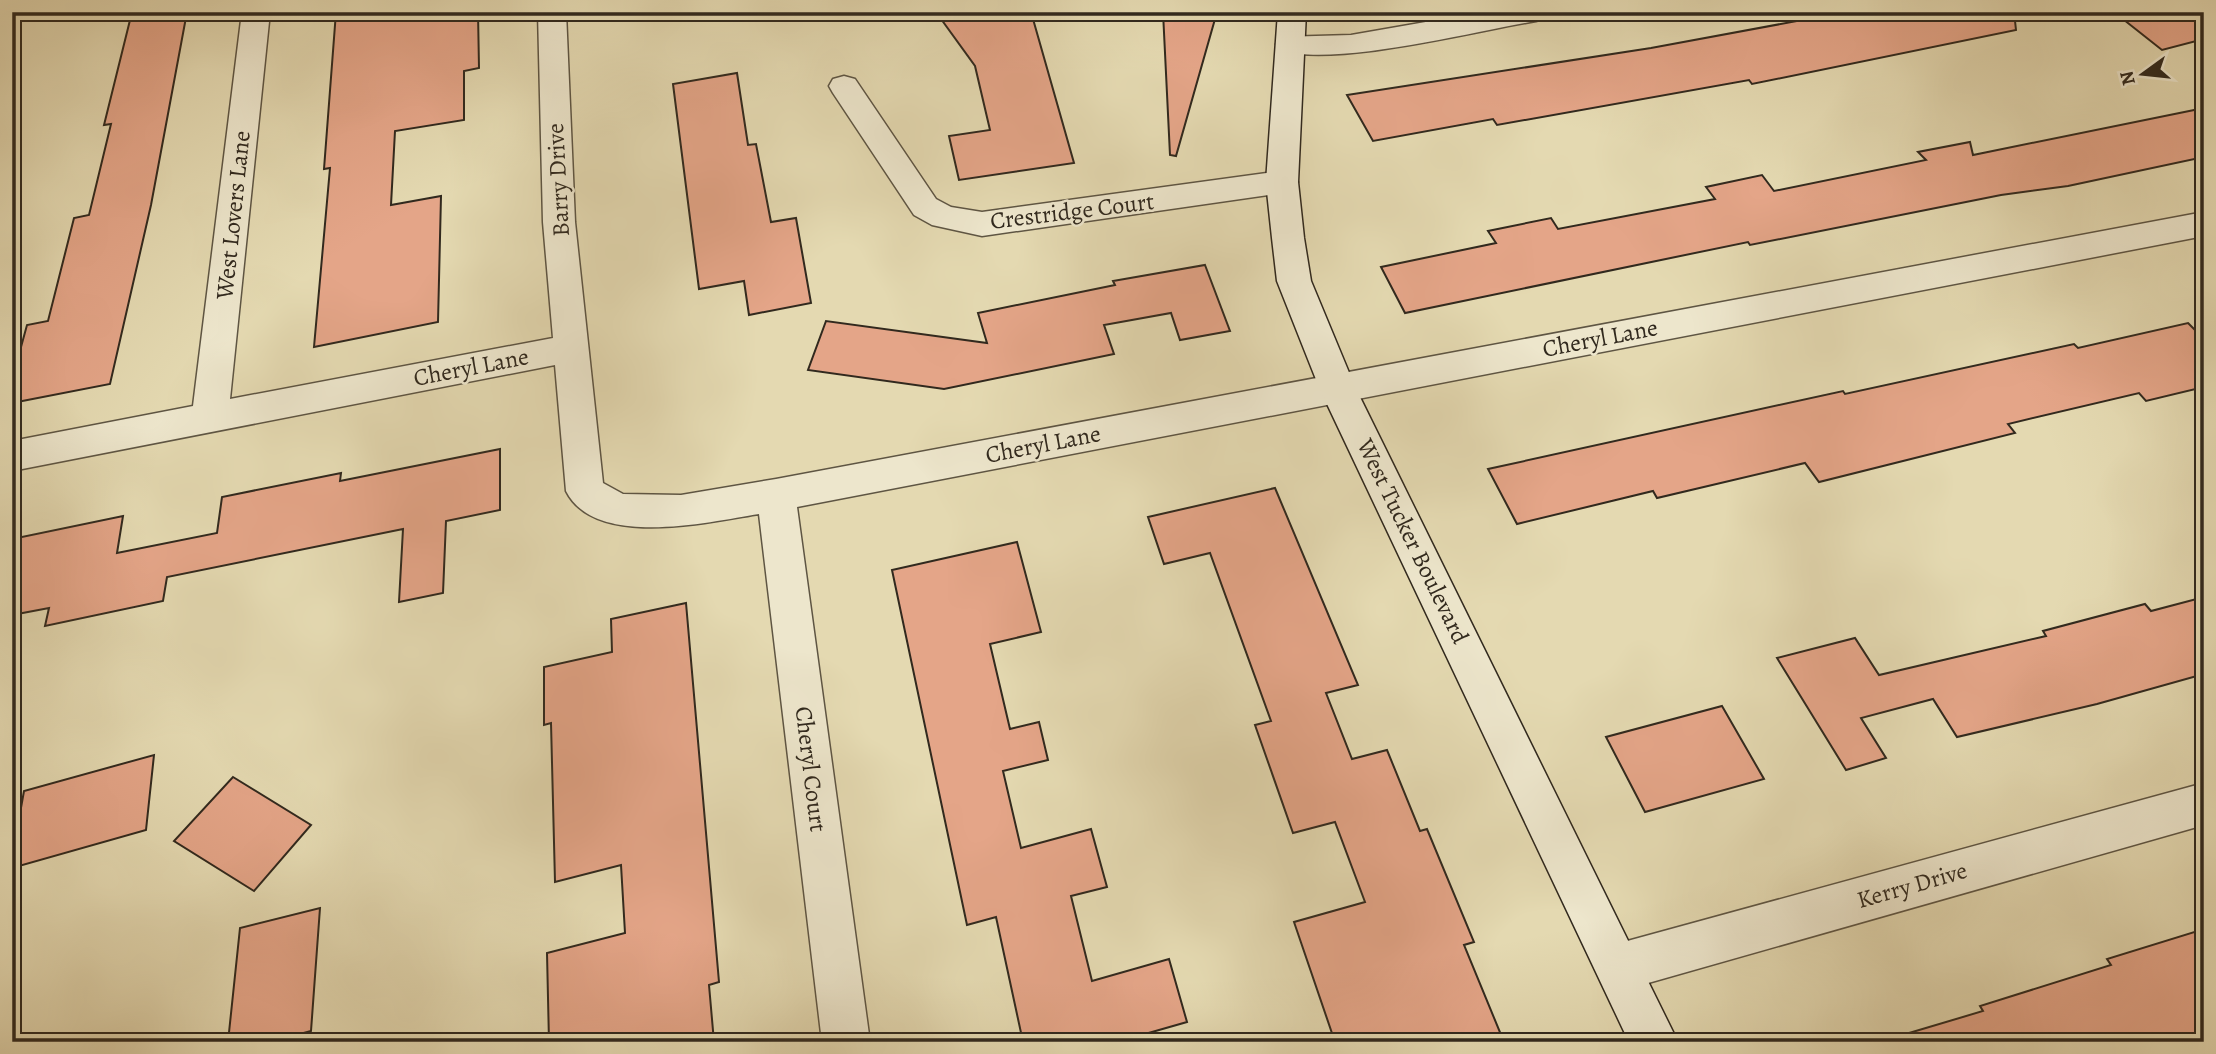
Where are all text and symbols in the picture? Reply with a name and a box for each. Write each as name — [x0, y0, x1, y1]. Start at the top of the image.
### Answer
north arrow — [2108, 38, 2178, 108]
text: N — [2113, 68, 2142, 88]
street label: Barry Drive — [539, 122, 577, 238]
street label: West Lovers Lane — [208, 129, 258, 302]
street label: Crestridge Court — [988, 185, 1156, 237]
street label: Cheryl Lane — [1540, 311, 1660, 365]
street label: Cheryl Lane — [411, 340, 531, 394]
street label: Cheryl Lane — [983, 417, 1103, 471]
street label: West Tucker Boulevard — [1349, 432, 1477, 649]
street label: Cheryl Court — [787, 704, 835, 834]
street label: Kerry Drive — [1853, 854, 1971, 916]

